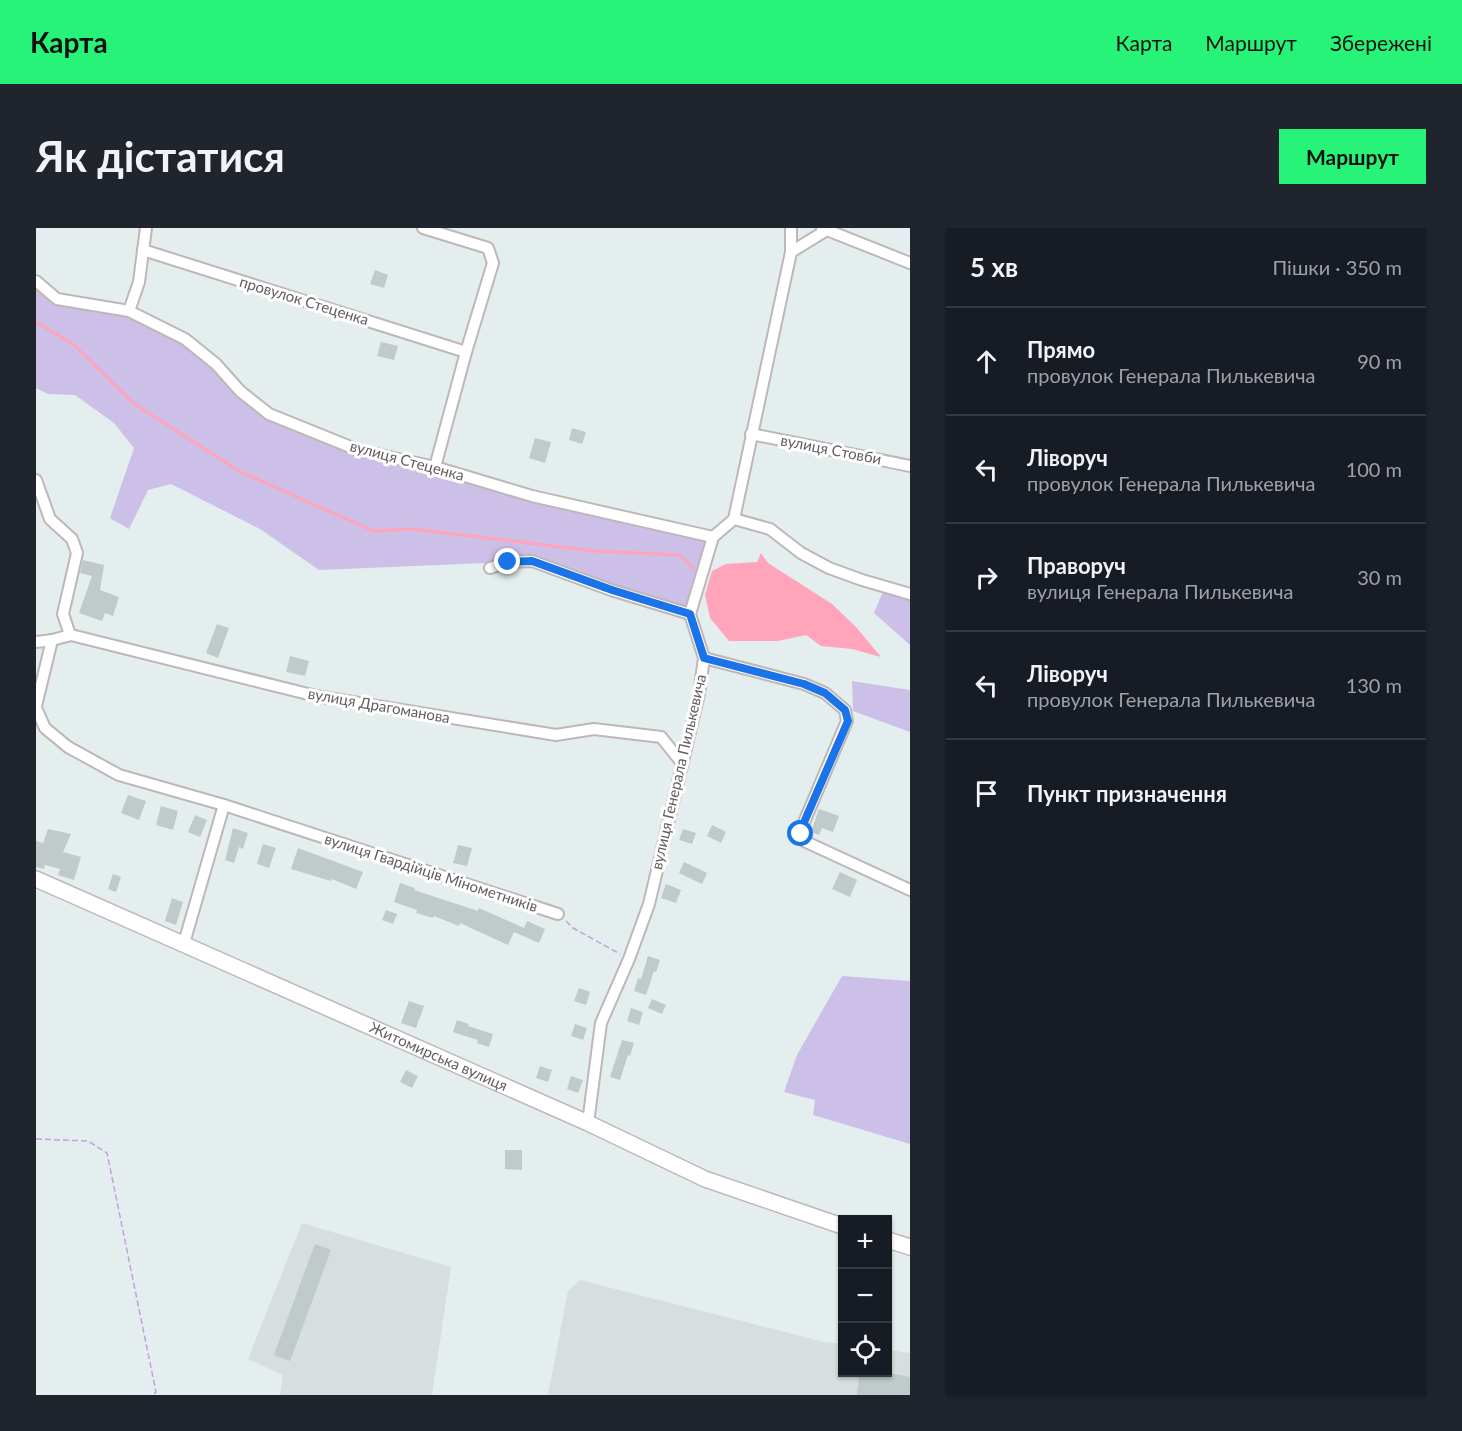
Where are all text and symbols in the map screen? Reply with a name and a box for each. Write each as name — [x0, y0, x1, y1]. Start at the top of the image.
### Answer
text: Карта — [30, 25, 108, 59]
text: Карта — [1116, 30, 1172, 55]
text: Маршрут — [1205, 30, 1297, 55]
text: Збережені — [1330, 30, 1432, 55]
button: Маршрут — [1279, 129, 1426, 184]
text: Як дістатися — [36, 131, 285, 181]
text: 5 хв — [970, 251, 1018, 283]
text: Пішки · 350 m — [1273, 255, 1402, 279]
street label: провулок Стеценка — [238, 272, 371, 328]
text: Прямо — [1027, 336, 1095, 363]
icon: ahead — [970, 345, 1003, 378]
text: 90 m — [1357, 349, 1402, 373]
text: провулок Генерала Пилькевича — [1027, 363, 1315, 387]
street label: вулиця Стовби — [779, 430, 883, 468]
street label: вулиця Стеценка — [348, 436, 466, 484]
text: Ліворуч — [1027, 444, 1108, 471]
icon: left — [970, 453, 1003, 486]
text: 100 m — [1346, 457, 1402, 481]
text: провулок Генерала Пилькевича — [1027, 471, 1315, 495]
route end — [494, 548, 520, 574]
text: Праворуч — [1027, 552, 1126, 579]
icon: right — [970, 561, 1003, 594]
text: 30 m — [1357, 565, 1402, 589]
text: вулиця Генерала Пилькевича — [1027, 579, 1293, 603]
text: Ліворуч — [1027, 660, 1108, 687]
icon: left — [970, 669, 1003, 702]
street label: вулиця Генерала Пилькевича — [647, 672, 709, 871]
text: 130 m — [1346, 673, 1402, 697]
street label: вулиця Драгоманова — [307, 684, 452, 726]
text: провулок Генерала Пилькевича — [1027, 687, 1315, 711]
icon: arrive — [970, 777, 1003, 810]
text: Пункт призначення — [1027, 780, 1227, 807]
route start — [787, 820, 813, 846]
street label: вулиця Гвардійців Мінометників — [322, 829, 540, 915]
street label: Житомирська вулиця — [367, 1018, 511, 1094]
map controls — [838, 1215, 892, 1377]
button: + — [838, 1215, 892, 1269]
button: − — [838, 1269, 892, 1323]
button: locate — [838, 1323, 892, 1377]

